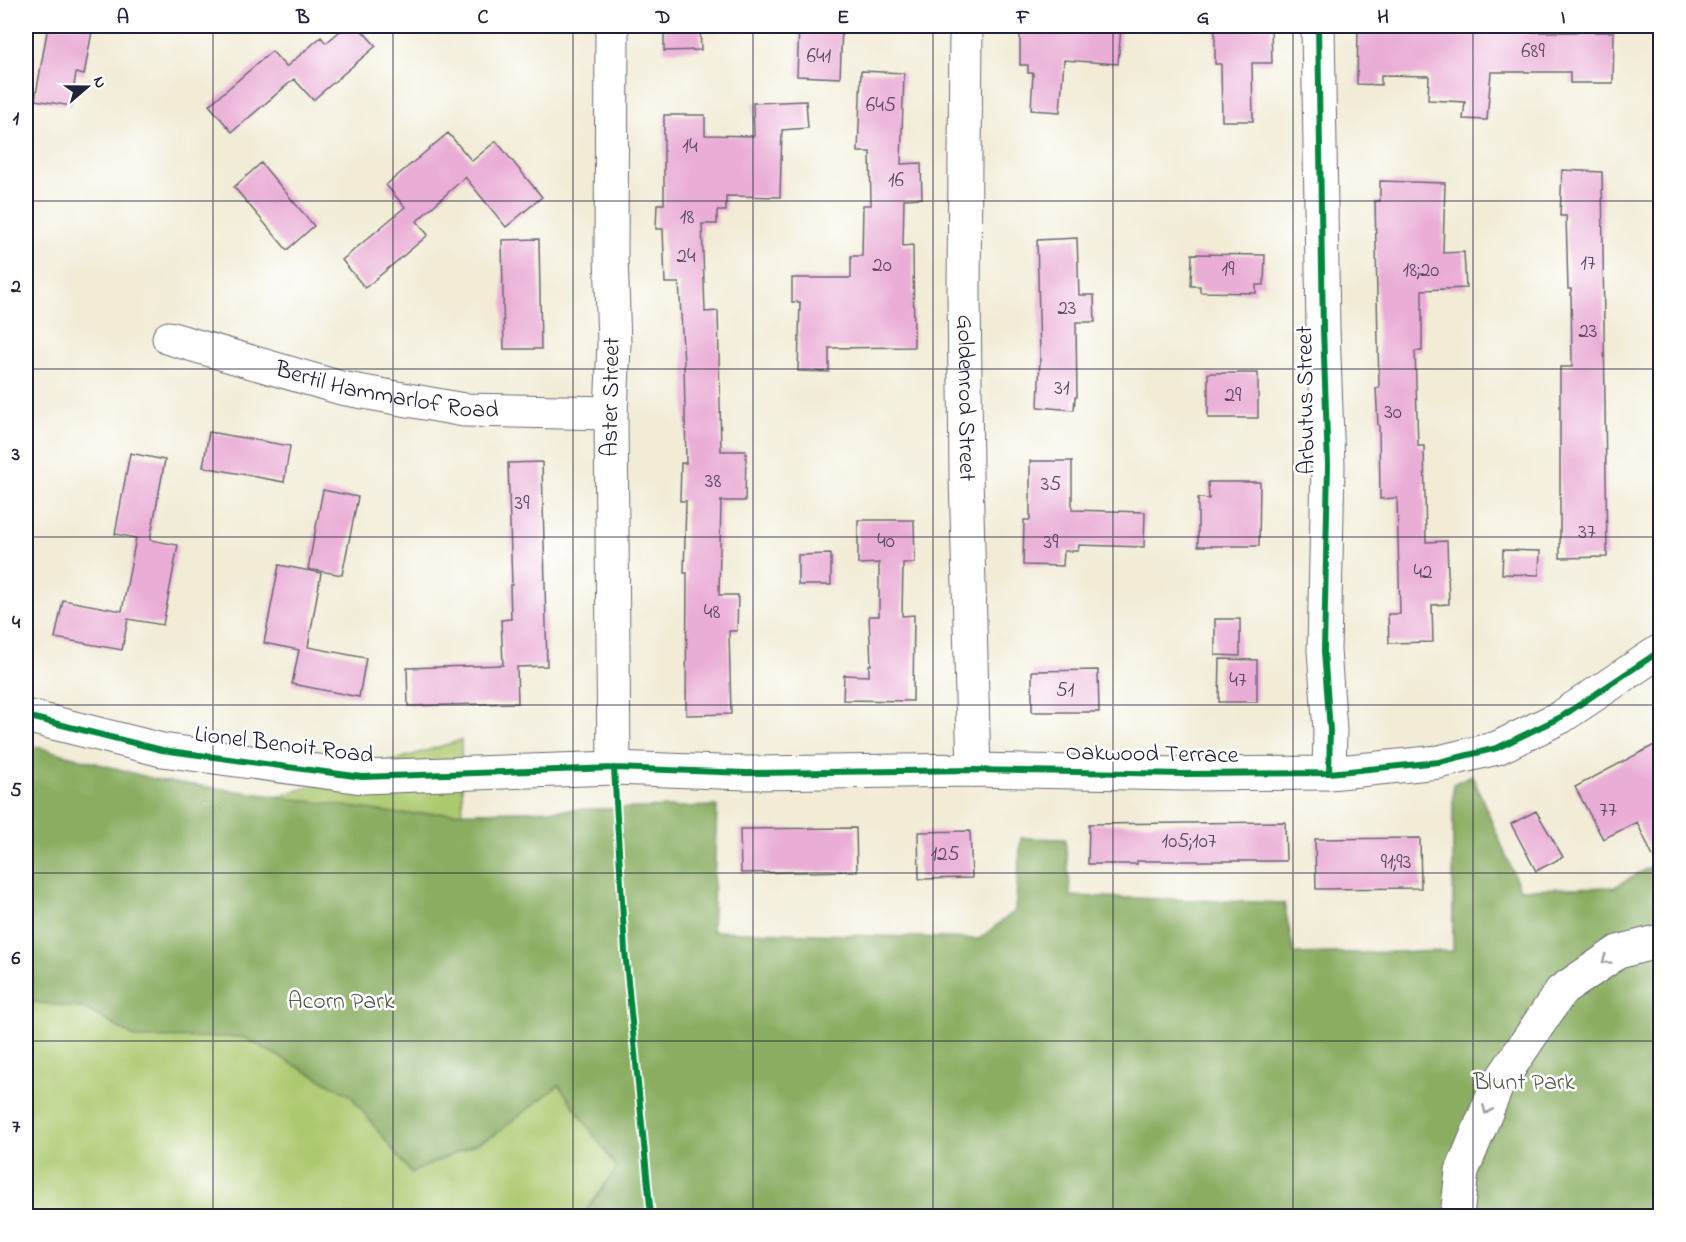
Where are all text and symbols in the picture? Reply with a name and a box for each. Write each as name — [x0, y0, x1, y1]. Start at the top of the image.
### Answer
text: A — [117, 4, 129, 33]
text: B — [295, 4, 310, 33]
text: C — [478, 4, 489, 33]
text: D — [655, 4, 670, 33]
text: E — [837, 4, 849, 33]
text: F — [1016, 4, 1030, 33]
text: G — [1197, 4, 1210, 33]
text: H — [1377, 4, 1389, 33]
text: I — [1561, 4, 1566, 33]
house number: 689 — [1521, 37, 1545, 67]
house number: 641 — [807, 42, 832, 72]
north arrow — [57, 57, 117, 117]
text: N — [86, 73, 112, 92]
house number: 645 — [866, 91, 896, 121]
text: 1 — [13, 105, 20, 134]
house number: 14 — [682, 132, 698, 162]
house number: 16 — [888, 166, 904, 196]
house number: 18 — [680, 203, 694, 233]
house number: 24 — [676, 242, 696, 272]
house number: 17 — [1580, 249, 1596, 279]
house number: 20 — [872, 251, 892, 281]
house number: 19 — [1222, 255, 1235, 285]
house number: 18;20 — [1403, 256, 1439, 286]
text: 2 — [10, 273, 21, 302]
house number: 23 — [1057, 294, 1077, 324]
street label: Goldenrod Street — [947, 314, 984, 482]
house number: 23 — [1578, 317, 1598, 347]
street label: Arbutus Street — [1288, 325, 1326, 475]
street label: Aster Street — [593, 337, 631, 457]
street label: Bertil Hammarlof Road — [270, 352, 499, 428]
house number: 31 — [1054, 374, 1070, 404]
house number: 29 — [1225, 381, 1242, 411]
house number: 30 — [1384, 398, 1402, 428]
text: 3 — [11, 441, 20, 470]
house number: 38 — [705, 467, 721, 497]
house number: 35 — [1041, 470, 1061, 500]
house number: 39 — [515, 489, 530, 519]
house number: 37 — [1578, 518, 1596, 548]
house number: 40 — [877, 527, 895, 557]
house number: 39 — [1044, 528, 1059, 558]
house number: 42 — [1413, 558, 1433, 588]
house number: 48 — [704, 598, 720, 628]
text: 4 — [12, 609, 21, 638]
house number: 47 — [1229, 666, 1247, 696]
house number: 51 — [1056, 676, 1075, 706]
street label: Lionel Benoit Road — [192, 718, 376, 774]
street label: Oakwood Terrace — [1065, 736, 1239, 774]
text: 5 — [10, 777, 22, 806]
house number: 77 — [1599, 796, 1617, 826]
house number: 105;107 — [1162, 827, 1217, 857]
house number: 125 — [930, 840, 960, 870]
house number: 91;93 — [1381, 848, 1411, 878]
text: 6 — [12, 945, 21, 974]
one-way arrow — [1601, 953, 1612, 964]
park label: Acorn Park — [288, 985, 395, 1020]
park label: Blunt Park — [1472, 1066, 1575, 1101]
one-way arrow — [1482, 1104, 1494, 1115]
text: 7 — [12, 1113, 21, 1142]

